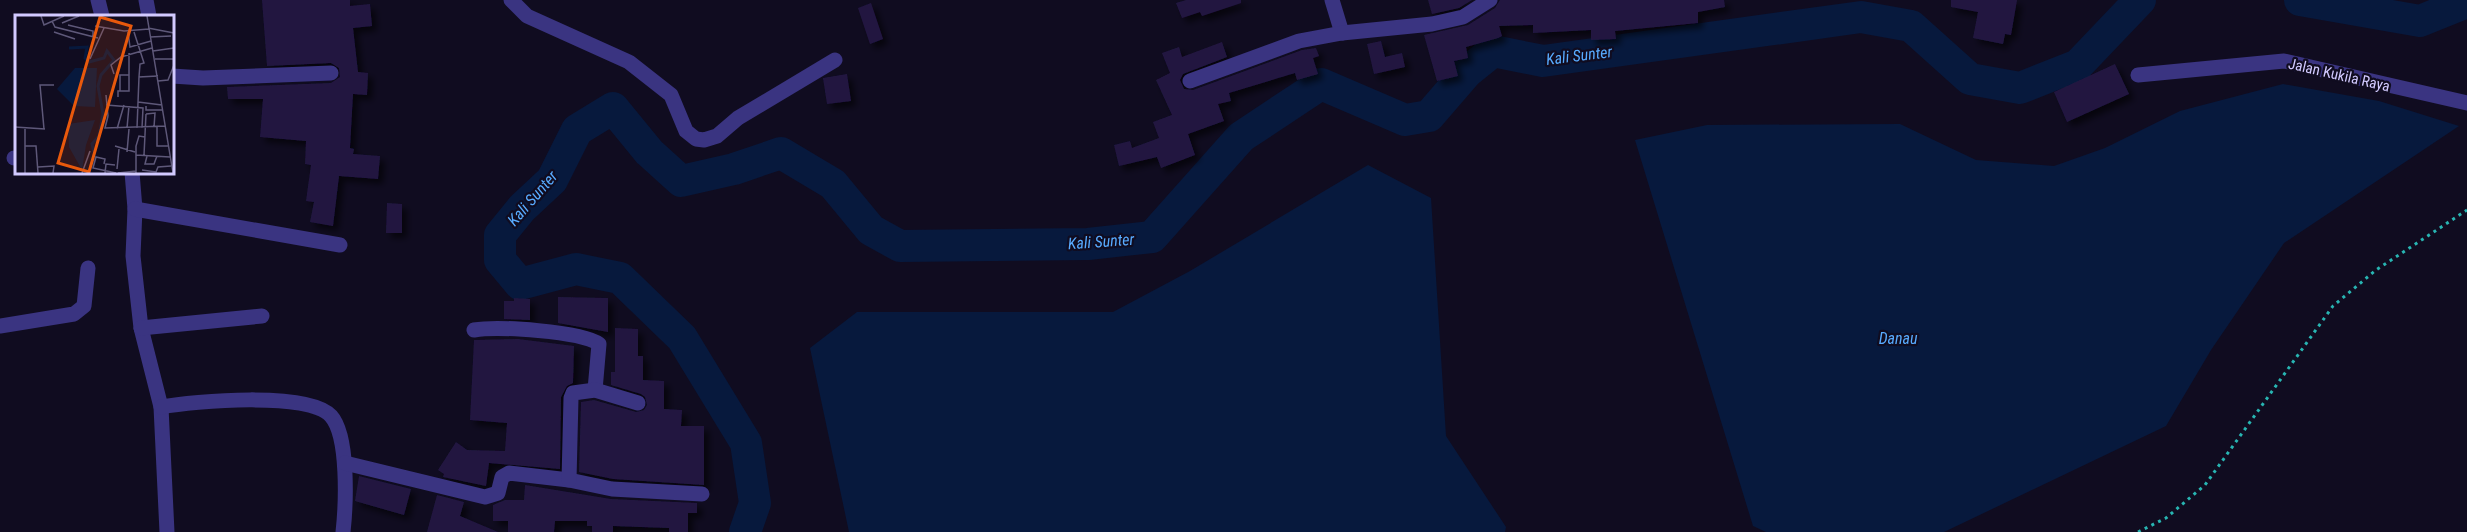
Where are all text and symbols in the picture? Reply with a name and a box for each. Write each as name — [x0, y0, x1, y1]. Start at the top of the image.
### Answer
inset map — [15, 15, 174, 174]
water label: Kali Sunter — [1545, 42, 1614, 69]
street label: Jalan Kukila Raya — [2286, 55, 2392, 95]
water label: Kali Sunter — [503, 166, 562, 230]
water label: Kali Sunter — [1067, 230, 1136, 253]
water label: Danau — [1879, 329, 1918, 348]

